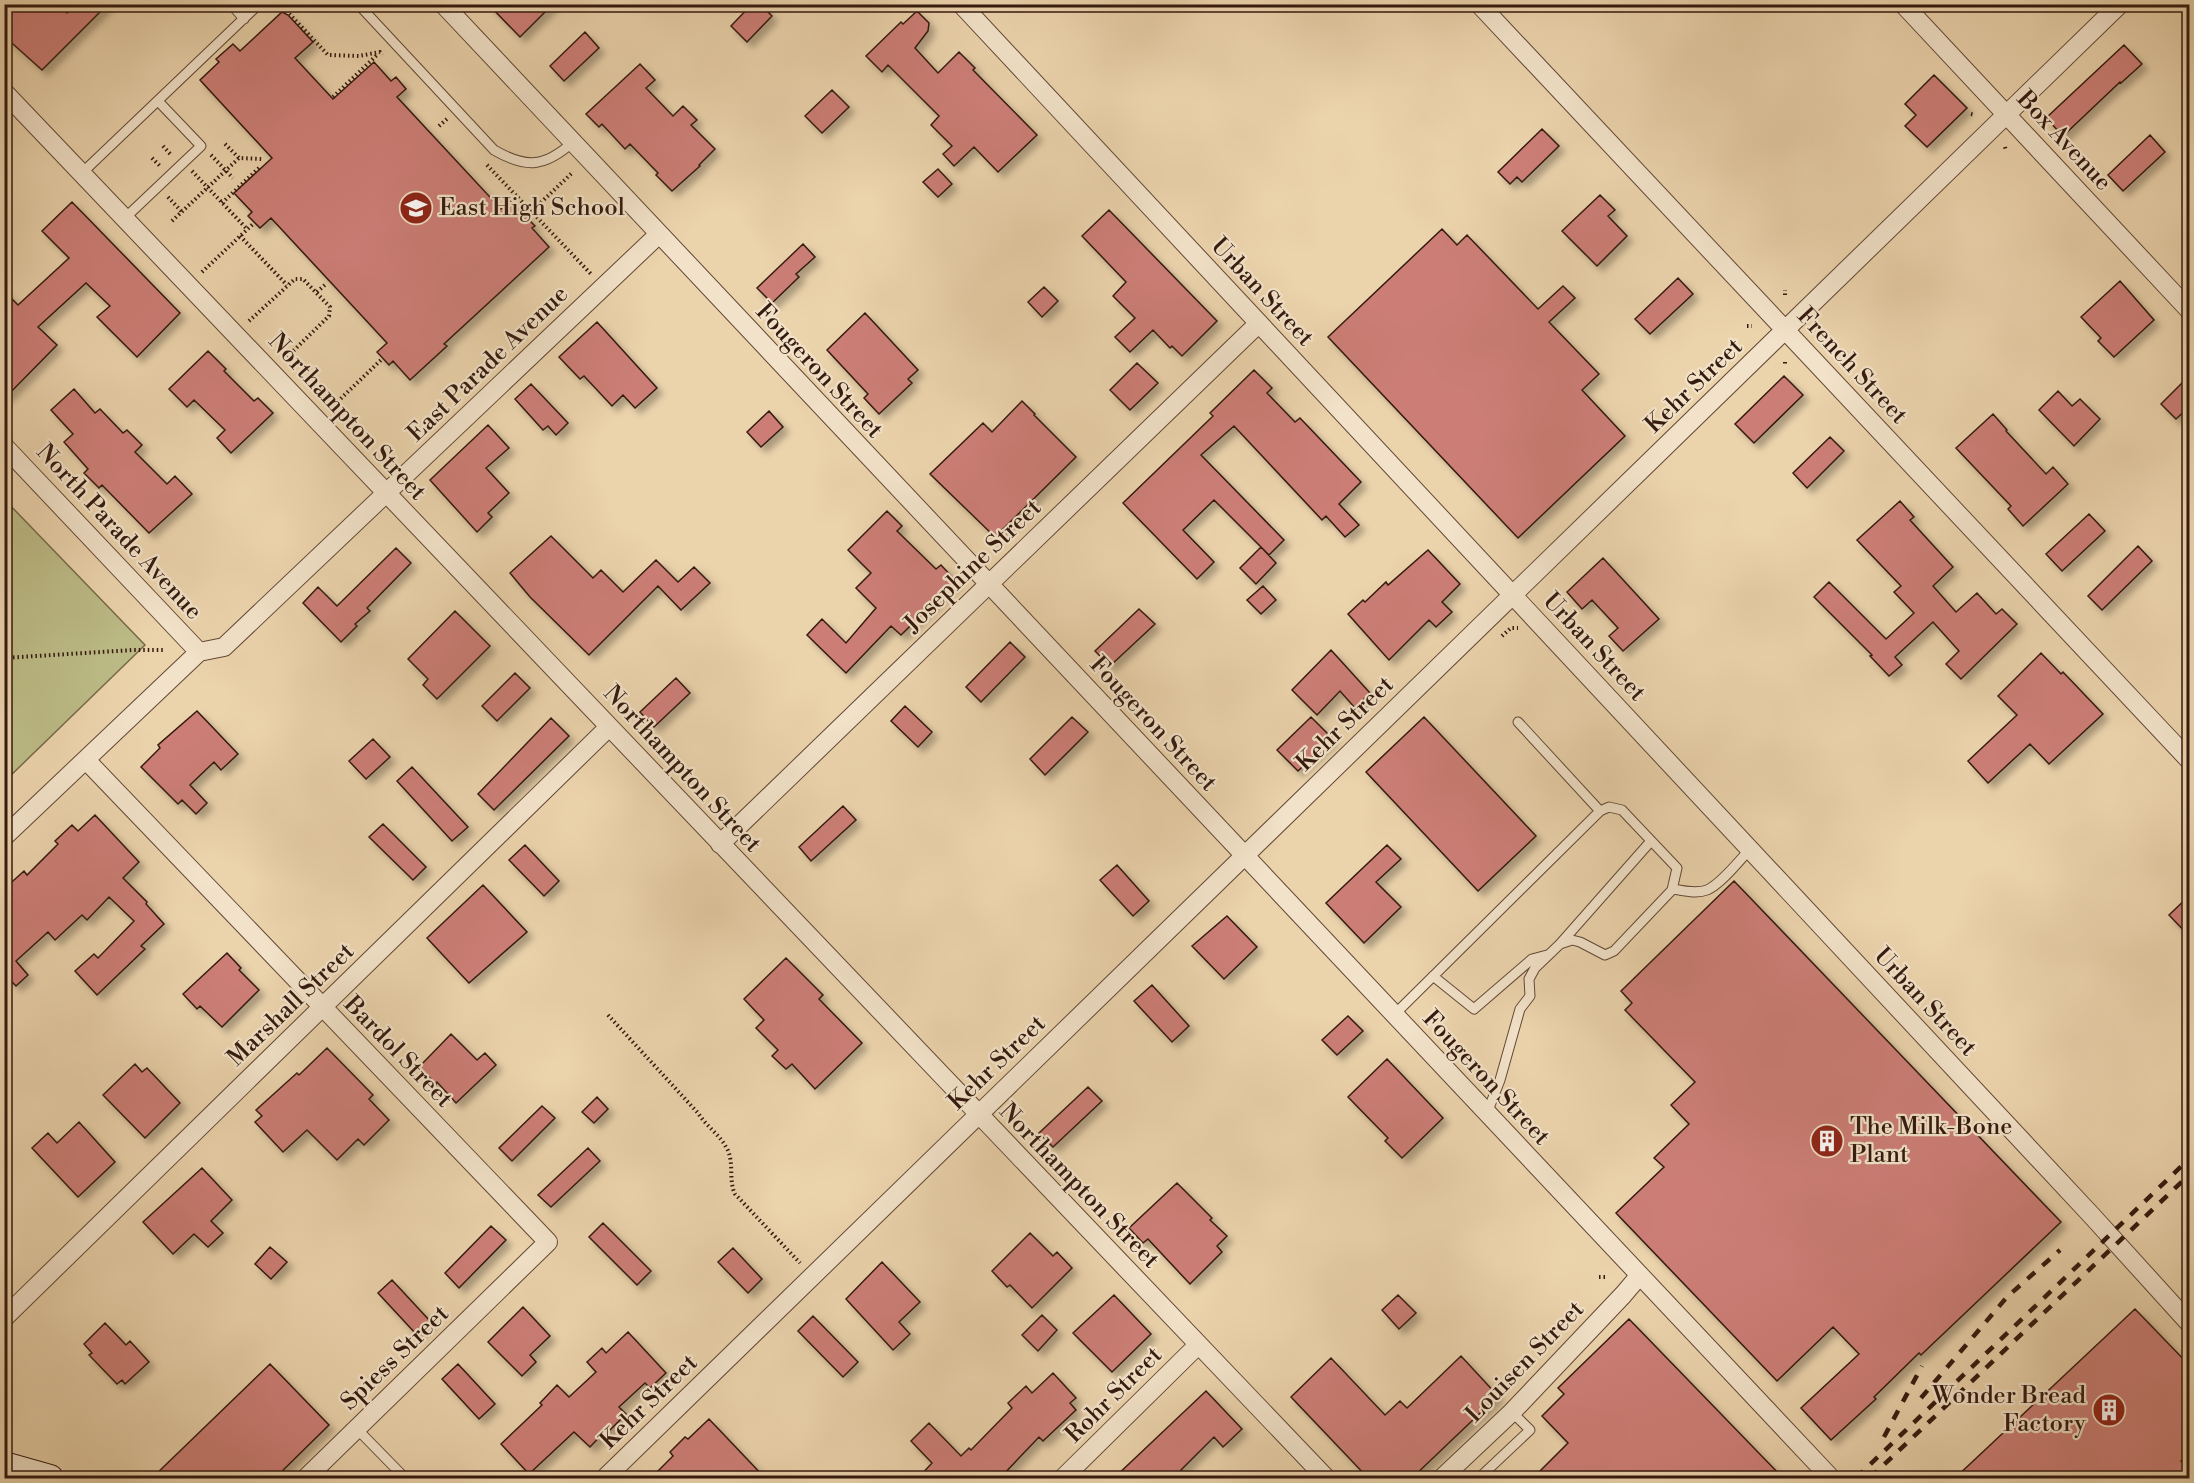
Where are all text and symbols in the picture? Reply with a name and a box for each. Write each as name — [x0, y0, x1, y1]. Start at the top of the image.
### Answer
street label: Box Avenue — [2009, 84, 2118, 197]
school or university icon: East High School — [398, 190, 434, 226]
place label: East High School — [439, 193, 625, 223]
street label: Urban Street — [1204, 231, 1320, 353]
street label: East Parade Avenue — [401, 279, 575, 449]
street label: Fougeron Street — [749, 297, 889, 445]
street label: French Street — [1790, 301, 1914, 431]
street label: Northampton Street — [262, 327, 433, 507]
street label: Kehr Street — [1639, 332, 1749, 440]
street label: North Parade Avenue — [30, 438, 208, 626]
street label: Josephine Street — [897, 493, 1048, 640]
street label: Urban Street — [1536, 586, 1652, 708]
street label: Fougeron Street — [1083, 650, 1223, 798]
street label: Kehr Street — [1290, 670, 1400, 778]
street label: Northampton Street — [597, 679, 768, 859]
street label: Marshall Street — [221, 937, 361, 1073]
street label: Urban Street — [1867, 941, 1983, 1063]
street label: Bardol Street — [337, 989, 459, 1114]
street label: Fougeron Street — [1416, 1004, 1556, 1152]
street label: Kehr Street — [942, 1009, 1052, 1117]
street label: Northampton Street — [992, 1097, 1166, 1275]
place label: The Milk-Bone Plant — [1850, 1112, 2012, 1170]
building icon: The Milk-Bone Plant — [1809, 1123, 1845, 1159]
street label: Louisen Street — [1459, 1294, 1591, 1429]
street label: Spiess Street — [335, 1299, 456, 1417]
street label: Rohr Street — [1059, 1340, 1169, 1450]
street label: Kehr Street — [594, 1348, 704, 1456]
place label: Wonder Bread Factory — [1931, 1381, 2086, 1439]
building icon: Wonder Bread Factory — [2091, 1392, 2127, 1428]

